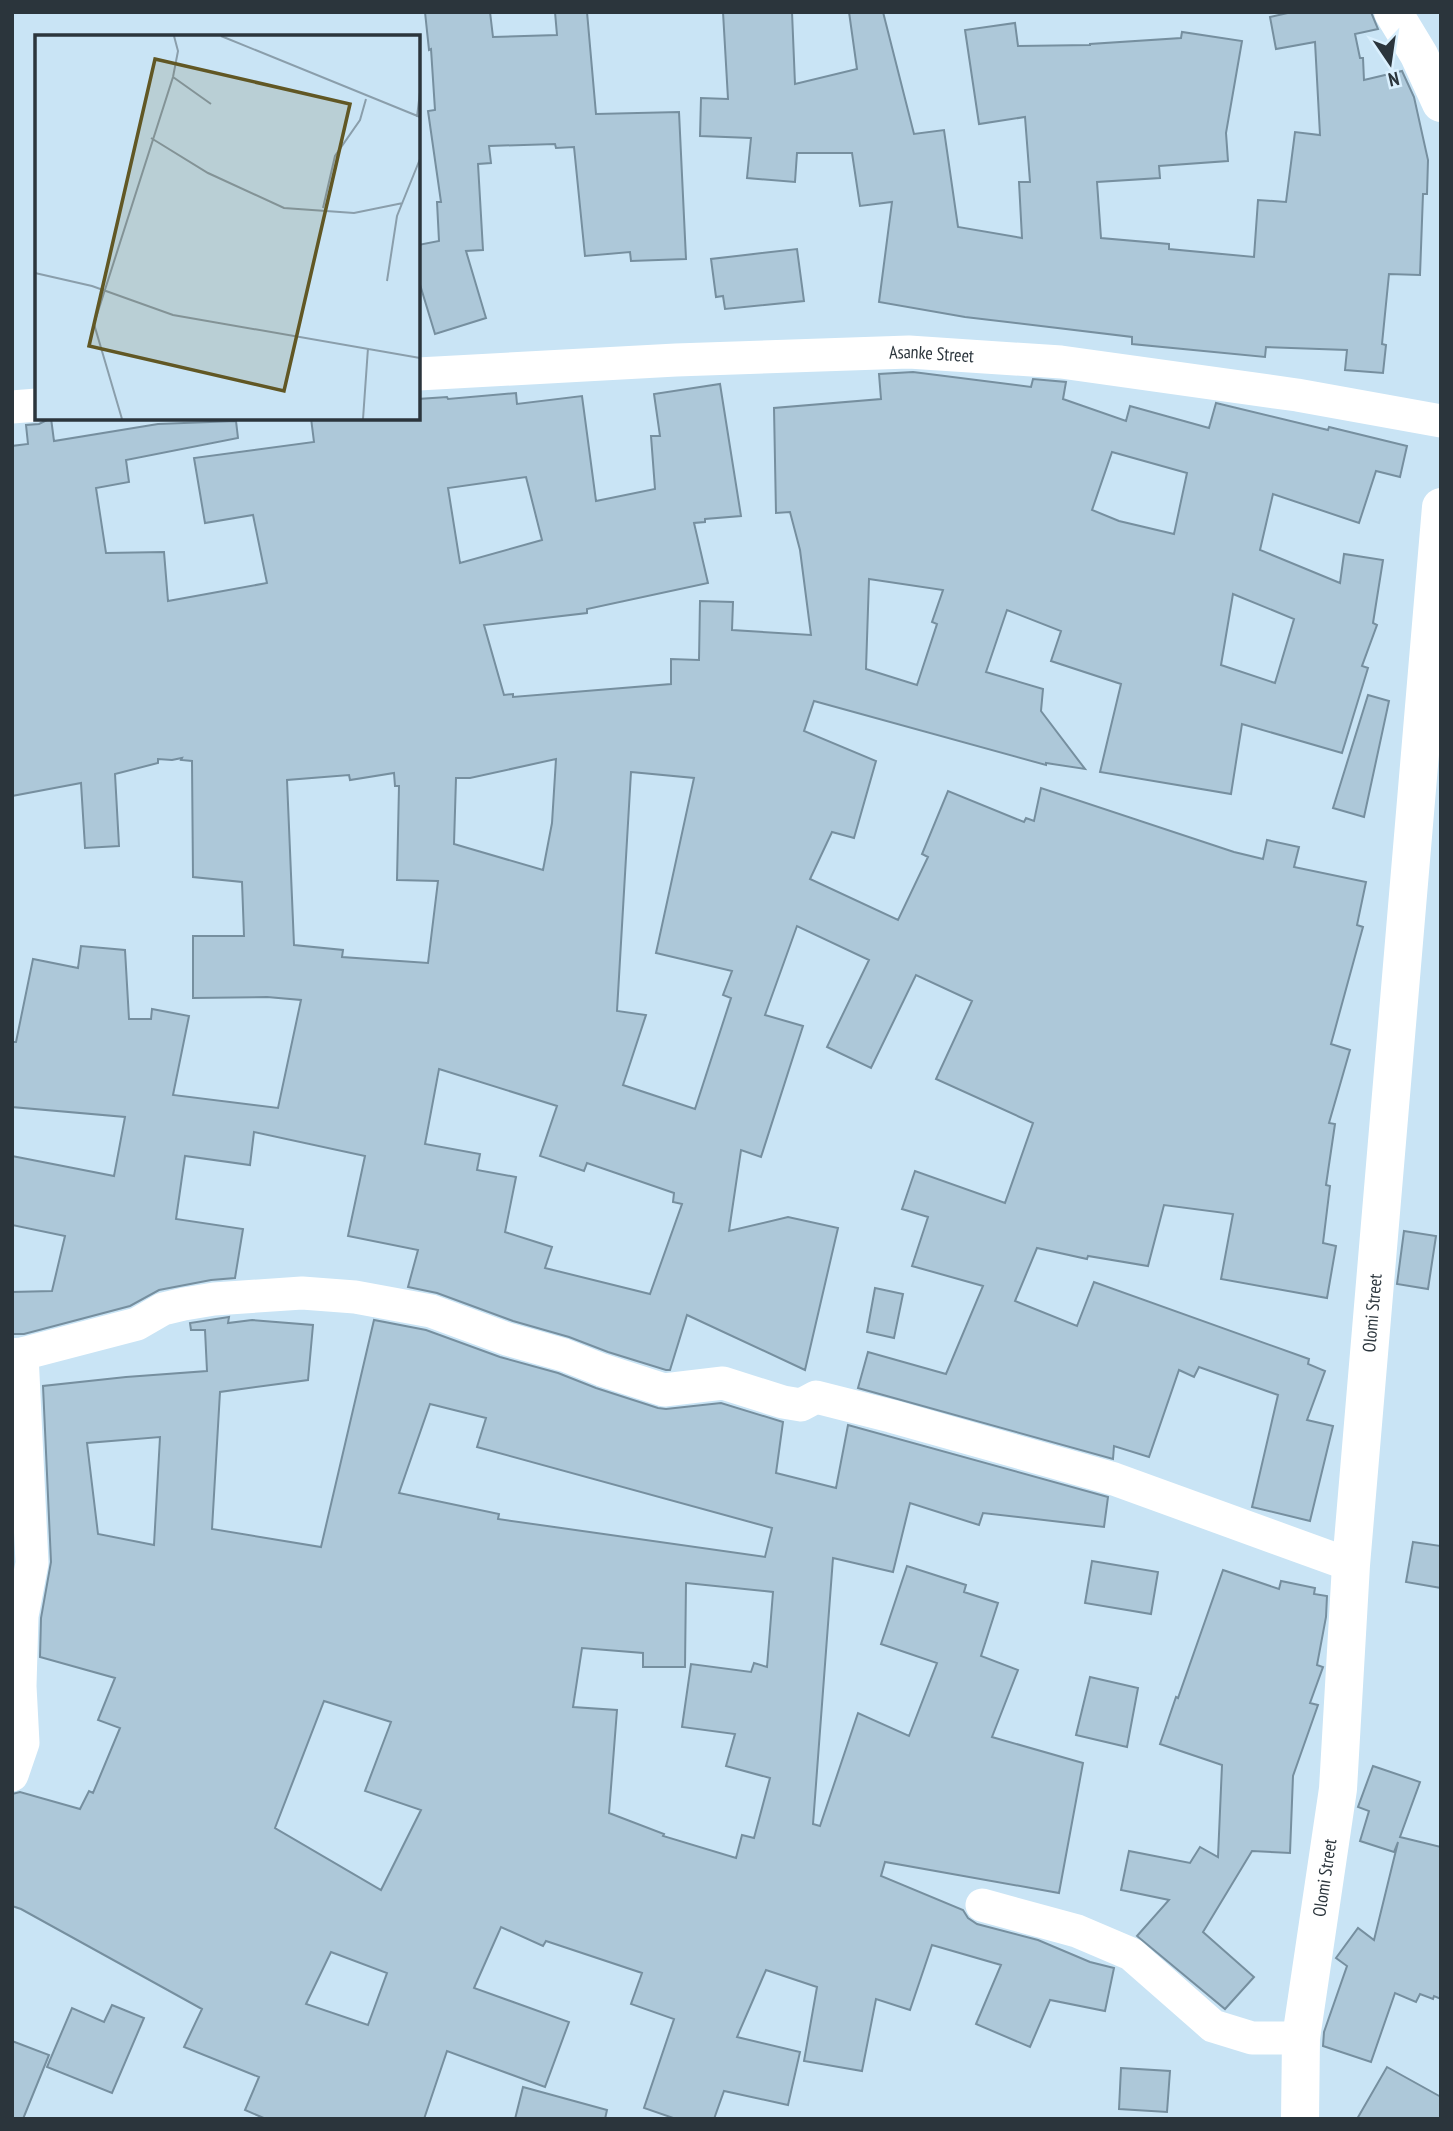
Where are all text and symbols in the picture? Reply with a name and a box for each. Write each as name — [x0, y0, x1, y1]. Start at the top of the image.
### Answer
north arrow — [1355, 28, 1425, 98]
inset map — [35, 35, 420, 420]
text: N — [1386, 67, 1402, 92]
street label: Asanke Street — [889, 340, 975, 367]
street label: Olomi Street — [1357, 1273, 1387, 1353]
street label: Olomi Street — [1307, 1837, 1341, 1918]

